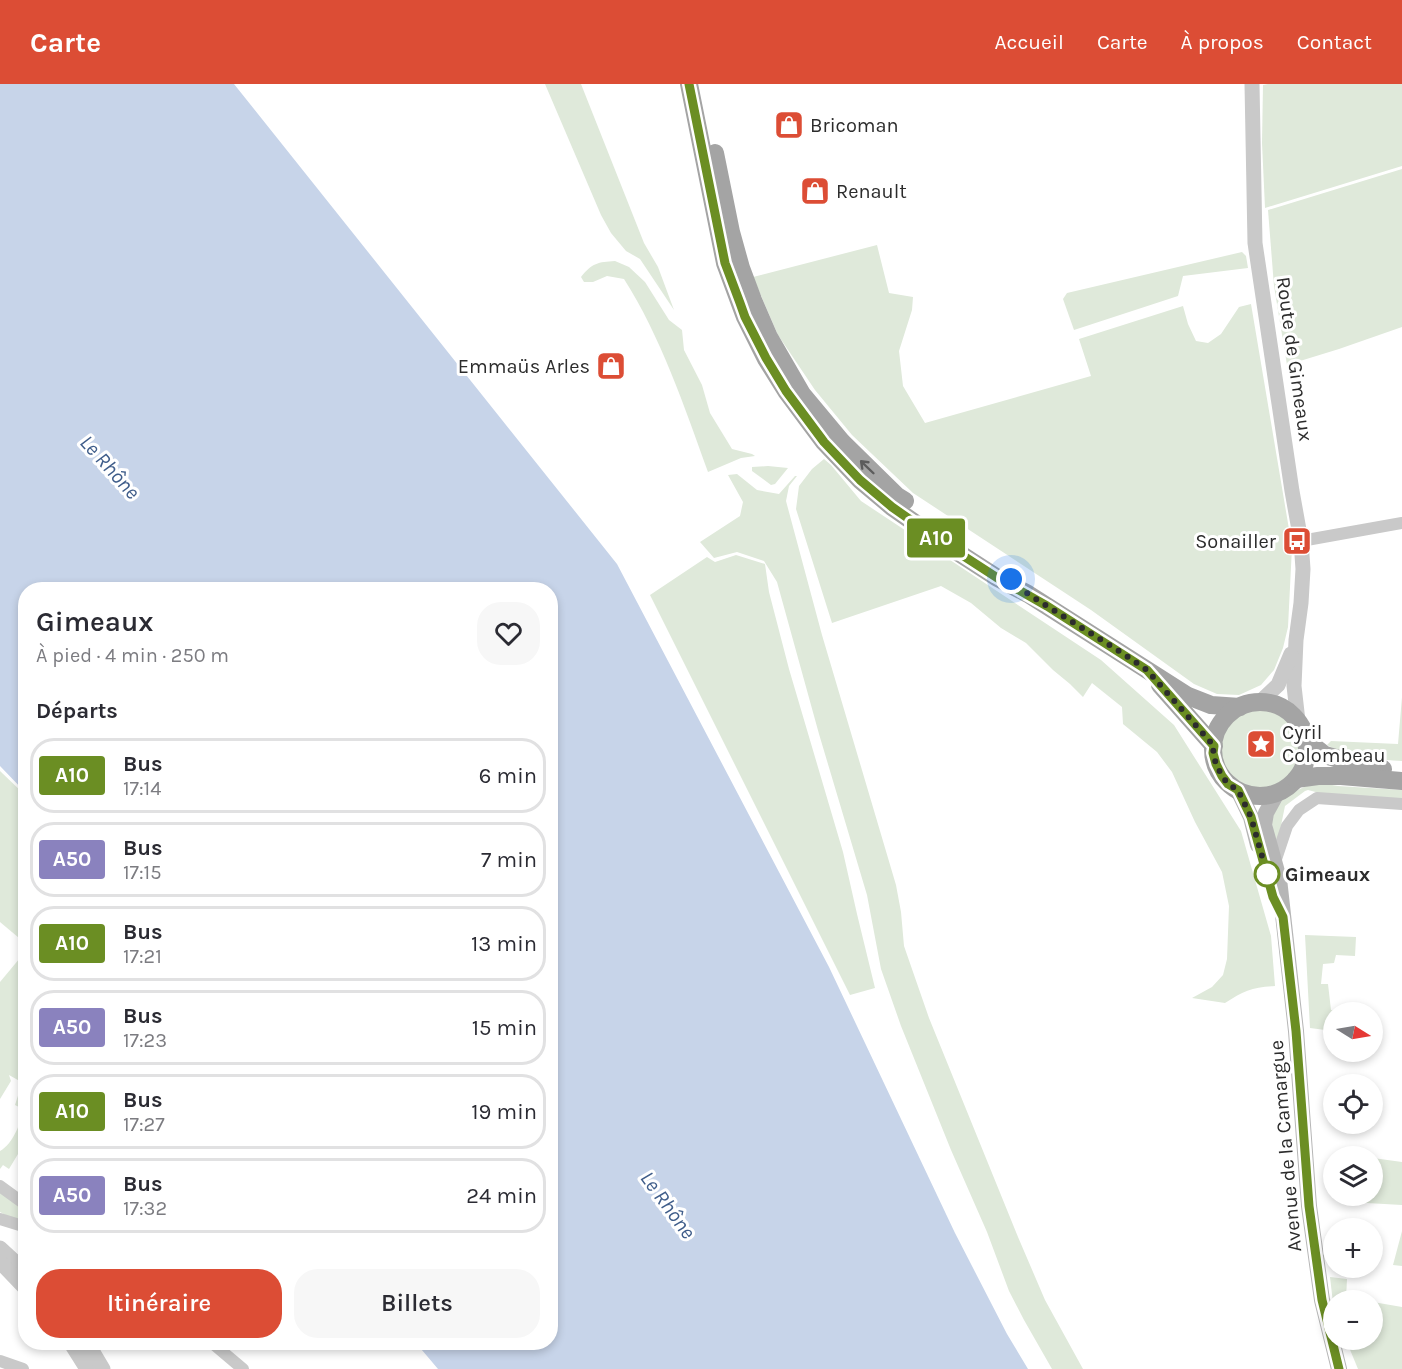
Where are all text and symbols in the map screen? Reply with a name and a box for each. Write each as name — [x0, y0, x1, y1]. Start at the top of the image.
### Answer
text: Carte — [30, 26, 101, 59]
text: Accueil — [995, 30, 1064, 54]
text: Carte — [1097, 30, 1148, 54]
text: À propos — [1181, 30, 1264, 54]
text: Contact — [1297, 30, 1372, 54]
shop icon: Bricoman — [773, 109, 805, 141]
place label: Bricoman — [810, 114, 899, 137]
shop icon: Renault — [799, 175, 831, 207]
place label: Renault — [836, 180, 907, 203]
street label: Route de Gimeaux — [1272, 275, 1317, 443]
shop icon: Emmaüs Arles — [595, 350, 627, 382]
place label: Emmaüs Arles — [458, 355, 590, 378]
water label: Le Rhône — [75, 430, 145, 504]
one-way arrow — [860, 460, 875, 474]
line badge: A10 — [902, 518, 970, 558]
bus stop icon: Sonailler — [1281, 525, 1313, 557]
text: A10 — [919, 526, 953, 550]
place label: Sonailler — [1195, 530, 1277, 553]
your location — [996, 564, 1026, 594]
button: heart — [477, 602, 540, 665]
text: Gimeaux — [36, 605, 154, 638]
text: À pied · 4 min · 250 m — [36, 644, 229, 667]
text: Départs — [36, 698, 118, 724]
place label: Cyril Colombeau — [1282, 721, 1386, 767]
place icon: Cyril Colombeau — [1245, 728, 1277, 760]
text: Bus — [123, 751, 163, 777]
text: A10 — [55, 763, 89, 787]
text: 6 min — [479, 763, 537, 789]
text: 17:14 — [123, 777, 161, 800]
text: Bus — [123, 835, 163, 861]
text: A50 — [53, 847, 91, 871]
text: 7 min — [481, 847, 537, 873]
text: 17:15 — [123, 861, 162, 884]
marker: Gimeaux — [1254, 861, 1280, 887]
place label: Gimeaux — [1285, 863, 1370, 886]
text: Bus — [123, 919, 163, 945]
text: A10 — [55, 931, 89, 955]
text: 13 min — [471, 931, 537, 957]
text: 17:21 — [123, 945, 162, 968]
north arrow — [1323, 1002, 1383, 1062]
map controls — [1323, 1002, 1383, 1350]
text: Bus — [123, 1003, 163, 1029]
text: A50 — [53, 1015, 91, 1039]
text: 15 min — [472, 1015, 537, 1041]
text: 17:23 — [123, 1029, 167, 1052]
street label: Avenue de la Camargue — [1265, 1039, 1306, 1253]
button: locate — [1323, 1074, 1383, 1134]
text: Bus — [123, 1087, 163, 1113]
text: A10 — [55, 1099, 89, 1123]
text: 19 min — [471, 1099, 537, 1125]
text: 17:27 — [123, 1113, 165, 1136]
button: layers — [1323, 1146, 1383, 1206]
water label: Le Rhône — [636, 1167, 701, 1244]
text: Bus — [123, 1171, 163, 1197]
text: A50 — [53, 1183, 91, 1207]
text: 24 min — [466, 1183, 537, 1209]
text: 17:32 — [123, 1197, 167, 1220]
button: + — [1323, 1218, 1383, 1278]
button: Itinéraire — [36, 1269, 282, 1338]
button: Billets — [294, 1269, 540, 1338]
button: − — [1323, 1290, 1383, 1350]

